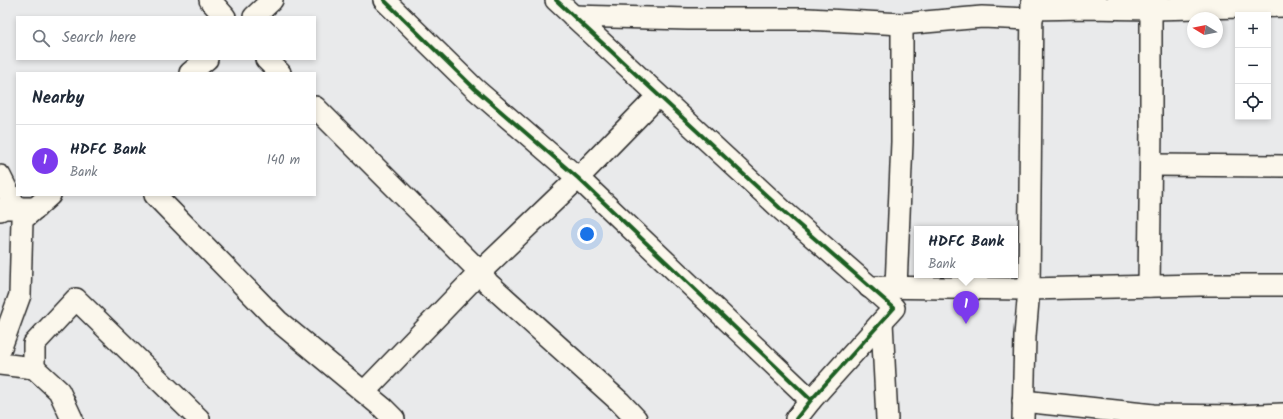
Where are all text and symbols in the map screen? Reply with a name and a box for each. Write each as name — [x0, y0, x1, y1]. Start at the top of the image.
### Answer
north arrow — [1187, 12, 1223, 48]
map controls — [1235, 12, 1271, 120]
button: + — [1235, 12, 1271, 48]
search box — [16, 16, 316, 60]
text: Search here — [62, 26, 136, 50]
icon: search — [30, 27, 52, 49]
button: − — [1235, 48, 1271, 84]
button: locate — [1235, 84, 1271, 120]
text: Nearby — [32, 85, 84, 112]
text: HDFC Bank — [70, 138, 146, 162]
text: 1 — [43, 150, 47, 171]
text: 140 m — [267, 150, 300, 171]
text: Bank — [70, 162, 97, 183]
your location — [577, 224, 597, 244]
popup — [914, 226, 1018, 278]
text: HDFC Bank — [928, 230, 1004, 254]
text: Bank — [928, 254, 956, 275]
pin: 1 — [953, 291, 979, 324]

